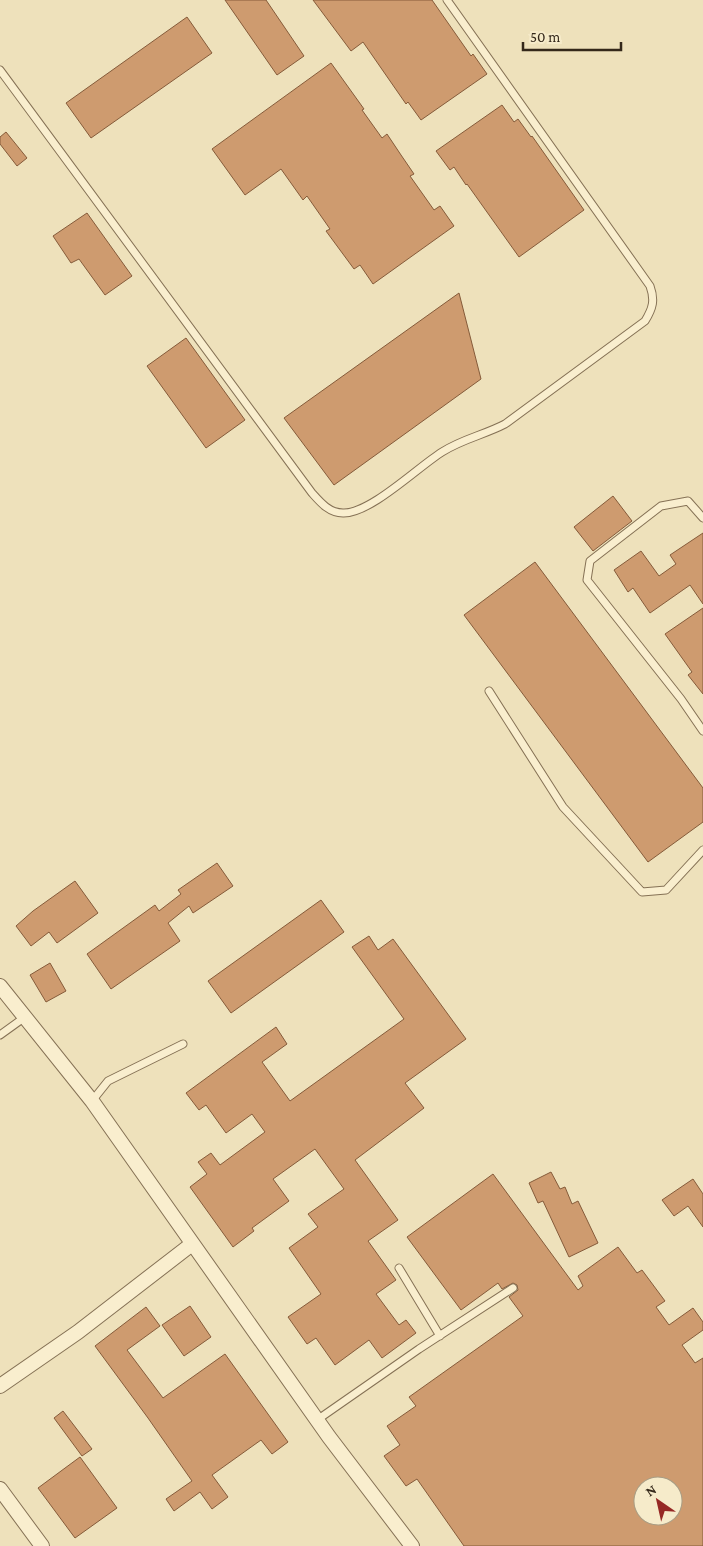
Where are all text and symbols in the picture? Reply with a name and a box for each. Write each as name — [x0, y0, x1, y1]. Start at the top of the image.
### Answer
scale bar — [523, 20, 620, 52]
text: 50 m — [530, 29, 560, 45]
north arrow — [633, 1476, 683, 1526]
text: N — [642, 1481, 660, 1500]

